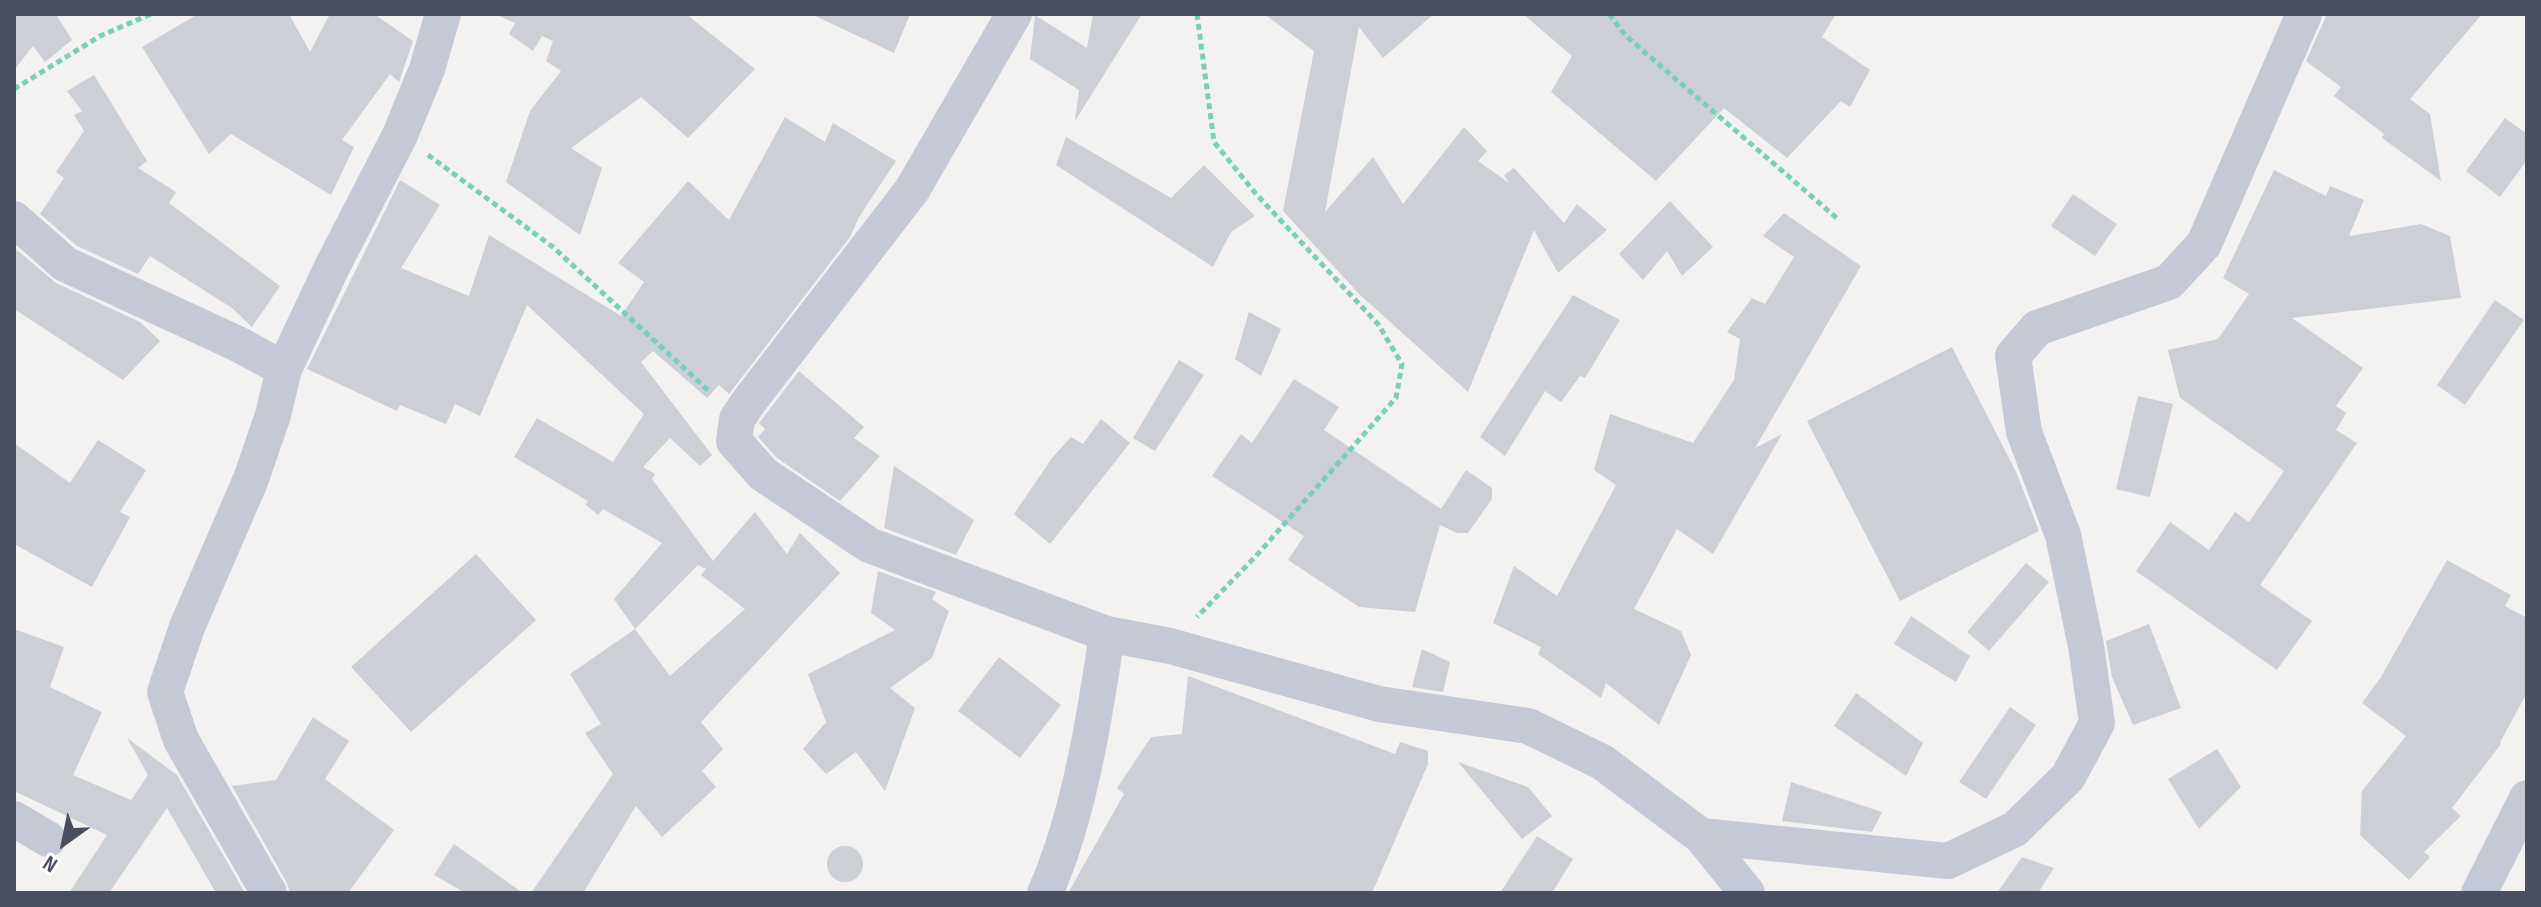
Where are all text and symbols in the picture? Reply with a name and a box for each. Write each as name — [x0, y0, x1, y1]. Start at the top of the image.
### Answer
north arrow — [24, 803, 104, 883]
text: N — [38, 849, 63, 878]

